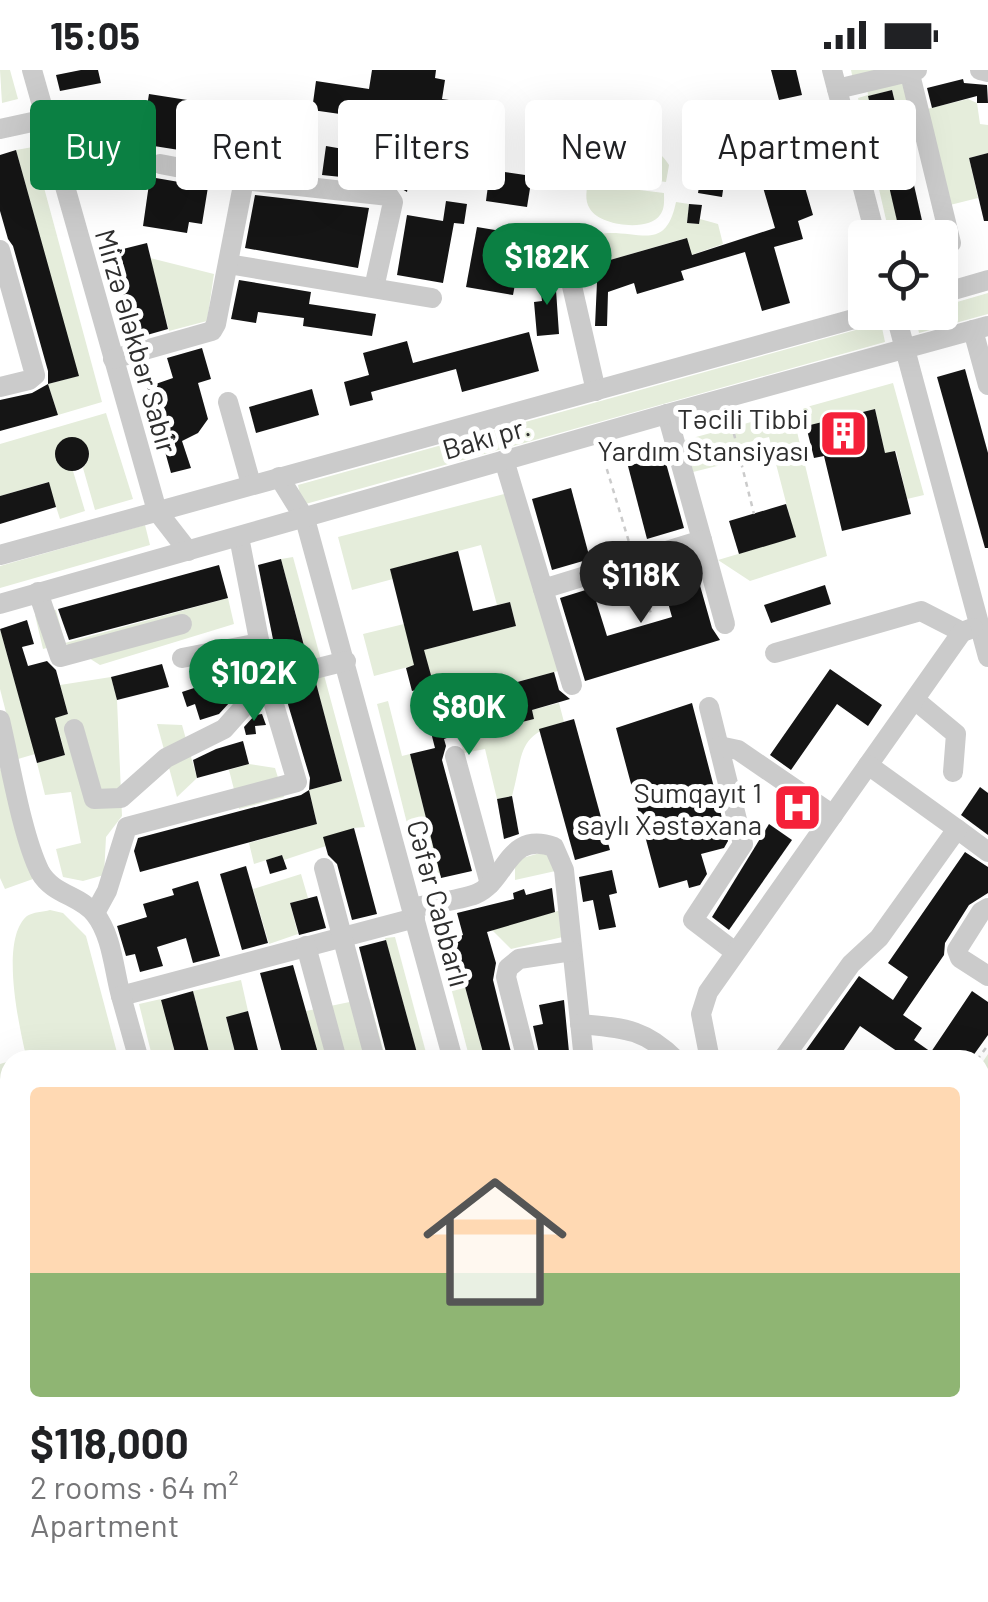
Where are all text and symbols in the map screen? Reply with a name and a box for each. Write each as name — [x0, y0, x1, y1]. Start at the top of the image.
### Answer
text: 15:05 — [50, 12, 140, 58]
chip: Buy — [30, 100, 156, 190]
chip: Rent — [176, 100, 318, 190]
chip: Filters — [338, 100, 505, 190]
chip: New — [525, 100, 662, 190]
chip: Apartment — [682, 100, 916, 190]
map controls — [848, 220, 958, 330]
button: locate — [848, 220, 958, 330]
pin: $182K — [477, 223, 617, 308]
street label: Mirzə Ələkbər Sabir — [89, 225, 185, 457]
text: $182K — [505, 236, 589, 274]
place label: Təcili Tibbi Yardım Stansiyası — [597, 401, 809, 467]
street label: Bakı pr. — [438, 408, 534, 466]
building icon: Təcili Tibbi Yardım Stansiyası — [818, 408, 870, 460]
pin: $118K — [571, 541, 711, 626]
text: $118K — [602, 554, 680, 592]
pin: $102K — [184, 639, 324, 724]
text: $102K — [211, 652, 297, 690]
pin: $80K — [410, 673, 528, 758]
text: $80K — [432, 686, 506, 724]
place label: Sumqayıt 1 saylı Xəstəxana — [576, 775, 762, 841]
hospital icon: Sumqayıt 1 saylı Xəstəxana — [771, 782, 823, 834]
street label: Cəfər Cabbarlı — [400, 816, 478, 990]
icon: home — [405, 1152, 585, 1332]
text: $118,000 — [30, 1417, 189, 1467]
text: 2 rooms · 64 m² — [30, 1467, 239, 1505]
text: Apartment — [30, 1505, 179, 1543]

